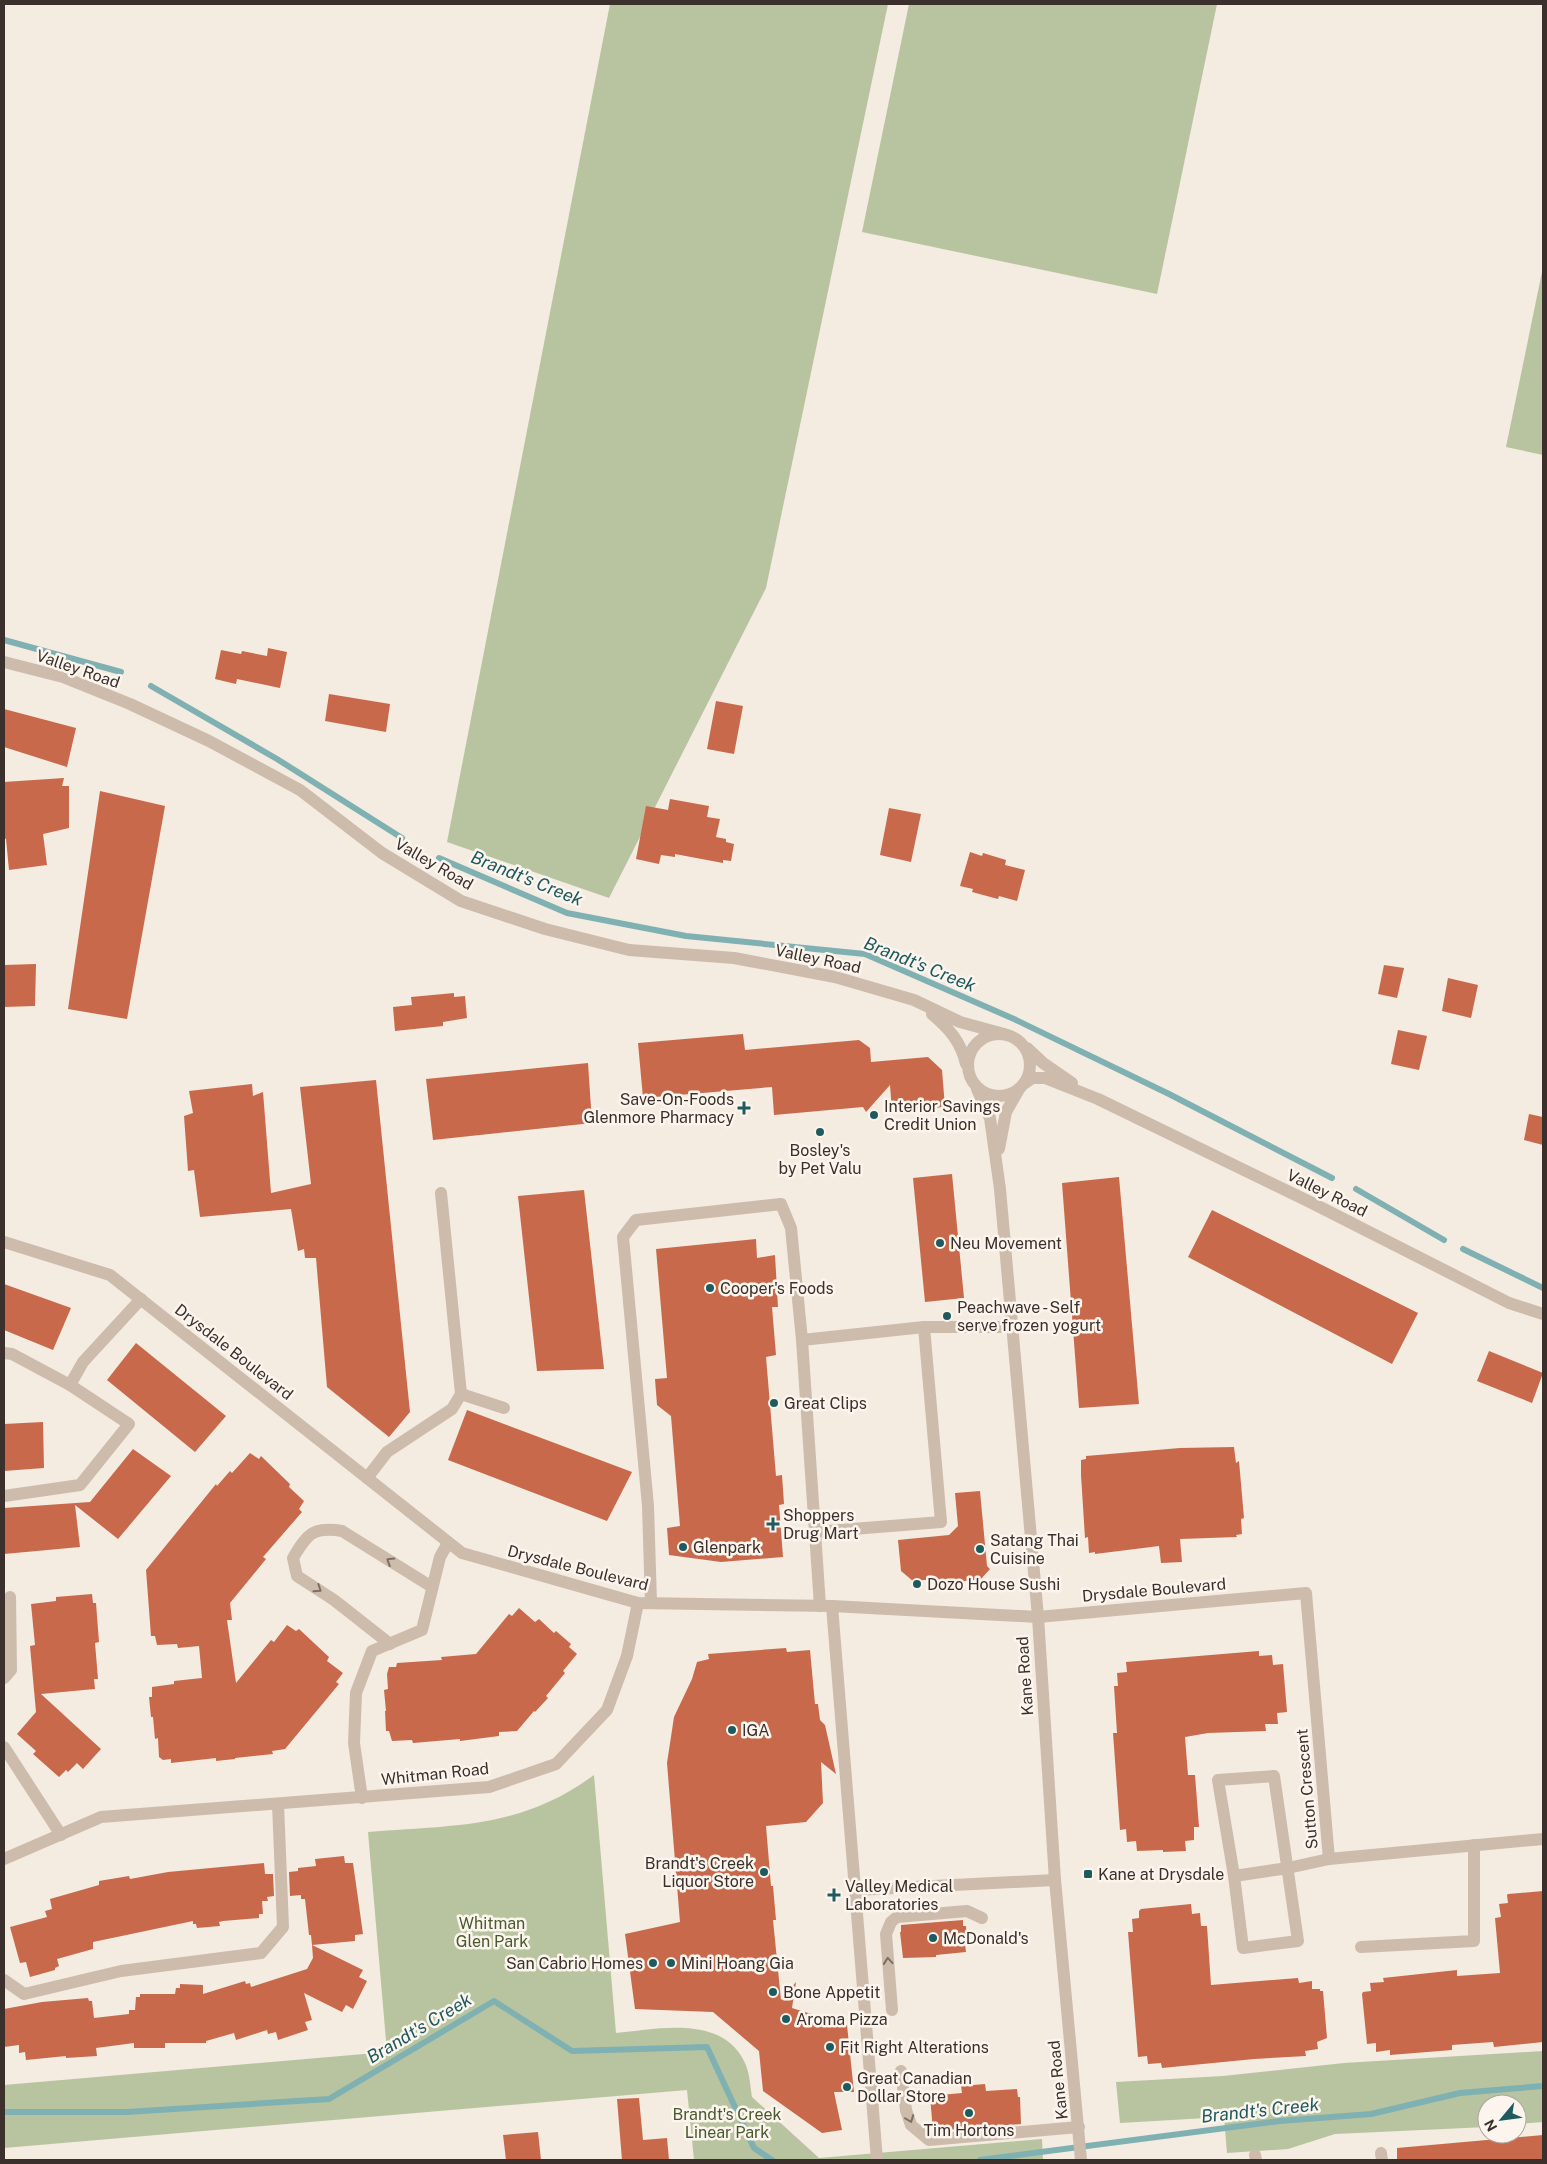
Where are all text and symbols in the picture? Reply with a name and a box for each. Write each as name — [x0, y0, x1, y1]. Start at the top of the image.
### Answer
street label: Valley Road — [34, 646, 122, 692]
street label: Valley Road — [391, 834, 477, 894]
water label: Brandt's Creek — [468, 846, 586, 910]
water label: Brandt's Creek — [861, 932, 979, 996]
street label: Valley Road — [773, 941, 863, 977]
place label: Save-On-Foods Glenmore Pharmacy — [583, 1090, 734, 1127]
place label: Interior Savings Credit Union — [884, 1097, 1000, 1134]
marker: Save-On-Foods Glenmore Pharmacy — [738, 1102, 750, 1114]
marker: Interior Savings Credit Union — [868, 1109, 880, 1121]
marker: Bosley's by Pet Valu — [814, 1126, 826, 1138]
place label: Bosley's by Pet Valu — [778, 1141, 862, 1178]
street label: Valley Road — [1284, 1165, 1370, 1221]
place label: Neu Movement — [950, 1234, 1062, 1253]
marker: Neu Movement — [934, 1237, 946, 1249]
place label: Cooper's Foods — [720, 1279, 834, 1298]
marker: Cooper's Foods — [704, 1282, 716, 1294]
place label: Peachwave - Self serve frozen yogurt — [957, 1298, 1101, 1335]
street label: Drysdale Boulevard — [171, 1300, 297, 1404]
marker: Peachwave - Self serve frozen yogurt — [941, 1310, 953, 1322]
place label: Great Clips — [784, 1394, 867, 1413]
marker: Great Clips — [768, 1397, 780, 1409]
place label: Shoppers Drug Mart — [783, 1506, 859, 1543]
marker: Shoppers Drug Mart — [767, 1518, 779, 1530]
place label: Satang Thai Cuisine — [990, 1531, 1079, 1568]
place label: Glenpark — [693, 1538, 761, 1557]
street label: Drysdale Boulevard — [506, 1541, 650, 1595]
marker: Glenpark — [677, 1541, 689, 1553]
marker: Satang Thai Cuisine — [974, 1543, 986, 1555]
one-way arrow — [387, 1558, 396, 1567]
street label: Drysdale Boulevard — [1081, 1574, 1227, 1606]
place label: Dozo House Sushi — [927, 1575, 1060, 1594]
marker: Dozo House Sushi — [911, 1578, 923, 1590]
one-way arrow — [313, 1583, 322, 1593]
street label: Kane Road — [1013, 1636, 1037, 1716]
place label: IGA — [742, 1721, 770, 1740]
marker: IGA — [726, 1724, 738, 1736]
street label: Sutton Crescent — [1292, 1728, 1322, 1850]
street label: Whitman Road — [380, 1759, 490, 1789]
place label: Brandt's Creek Liquor Store — [645, 1854, 754, 1891]
place label: Kane at Drysdale — [1098, 1865, 1224, 1884]
marker: Brandt's Creek Liquor Store — [758, 1866, 770, 1878]
marker: Kane at Drysdale — [1082, 1868, 1094, 1880]
place label: Valley Medical Laboratories — [845, 1877, 953, 1914]
marker: Valley Medical Laboratories — [827, 1888, 841, 1902]
park label: Whitman Glen Park — [456, 1914, 528, 1951]
place label: McDonald's — [943, 1929, 1029, 1948]
marker: McDonald's — [927, 1932, 939, 1944]
place label: San Cabrio Homes — [506, 1954, 643, 1973]
place label: Mini Hoang Gia — [681, 1954, 794, 1973]
marker: San Cabrio Homes — [647, 1957, 659, 1969]
marker: Mini Hoang Gia — [665, 1957, 677, 1969]
one-way arrow — [883, 1957, 894, 1965]
place label: Bone Appetit — [783, 1983, 880, 2002]
marker: Bone Appetit — [767, 1986, 779, 1998]
water label: Brandt's Creek — [363, 1988, 475, 2068]
place label: Aroma Pizza — [796, 2010, 888, 2029]
marker: Aroma Pizza — [780, 2013, 792, 2025]
place label: Fit Right Alterations — [840, 2038, 989, 2057]
street label: Kane Road — [1044, 2039, 1072, 2121]
marker: Fit Right Alterations — [824, 2041, 836, 2053]
place label: Great Canadian Dollar Store — [857, 2069, 972, 2106]
marker: Great Canadian Dollar Store — [841, 2081, 853, 2093]
water label: Brandt's Creek — [1200, 2093, 1320, 2127]
north arrow — [1477, 2094, 1527, 2144]
park label: Brandt's Creek Linear Park — [672, 2105, 782, 2142]
marker: Tim Hortons — [963, 2107, 975, 2119]
one-way arrow — [903, 2114, 914, 2123]
text: N — [1481, 2117, 1500, 2134]
place label: Tim Hortons — [924, 2121, 1014, 2140]

